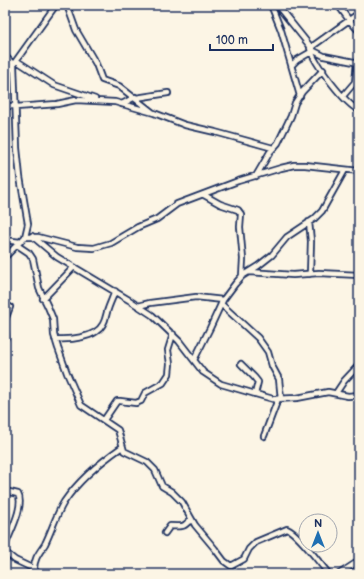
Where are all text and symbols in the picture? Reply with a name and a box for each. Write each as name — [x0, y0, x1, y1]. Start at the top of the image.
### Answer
scale bar — [210, 26, 273, 52]
text: 100 m — [216, 33, 248, 48]
north arrow — [298, 513, 338, 553]
text: N — [314, 517, 322, 530]

